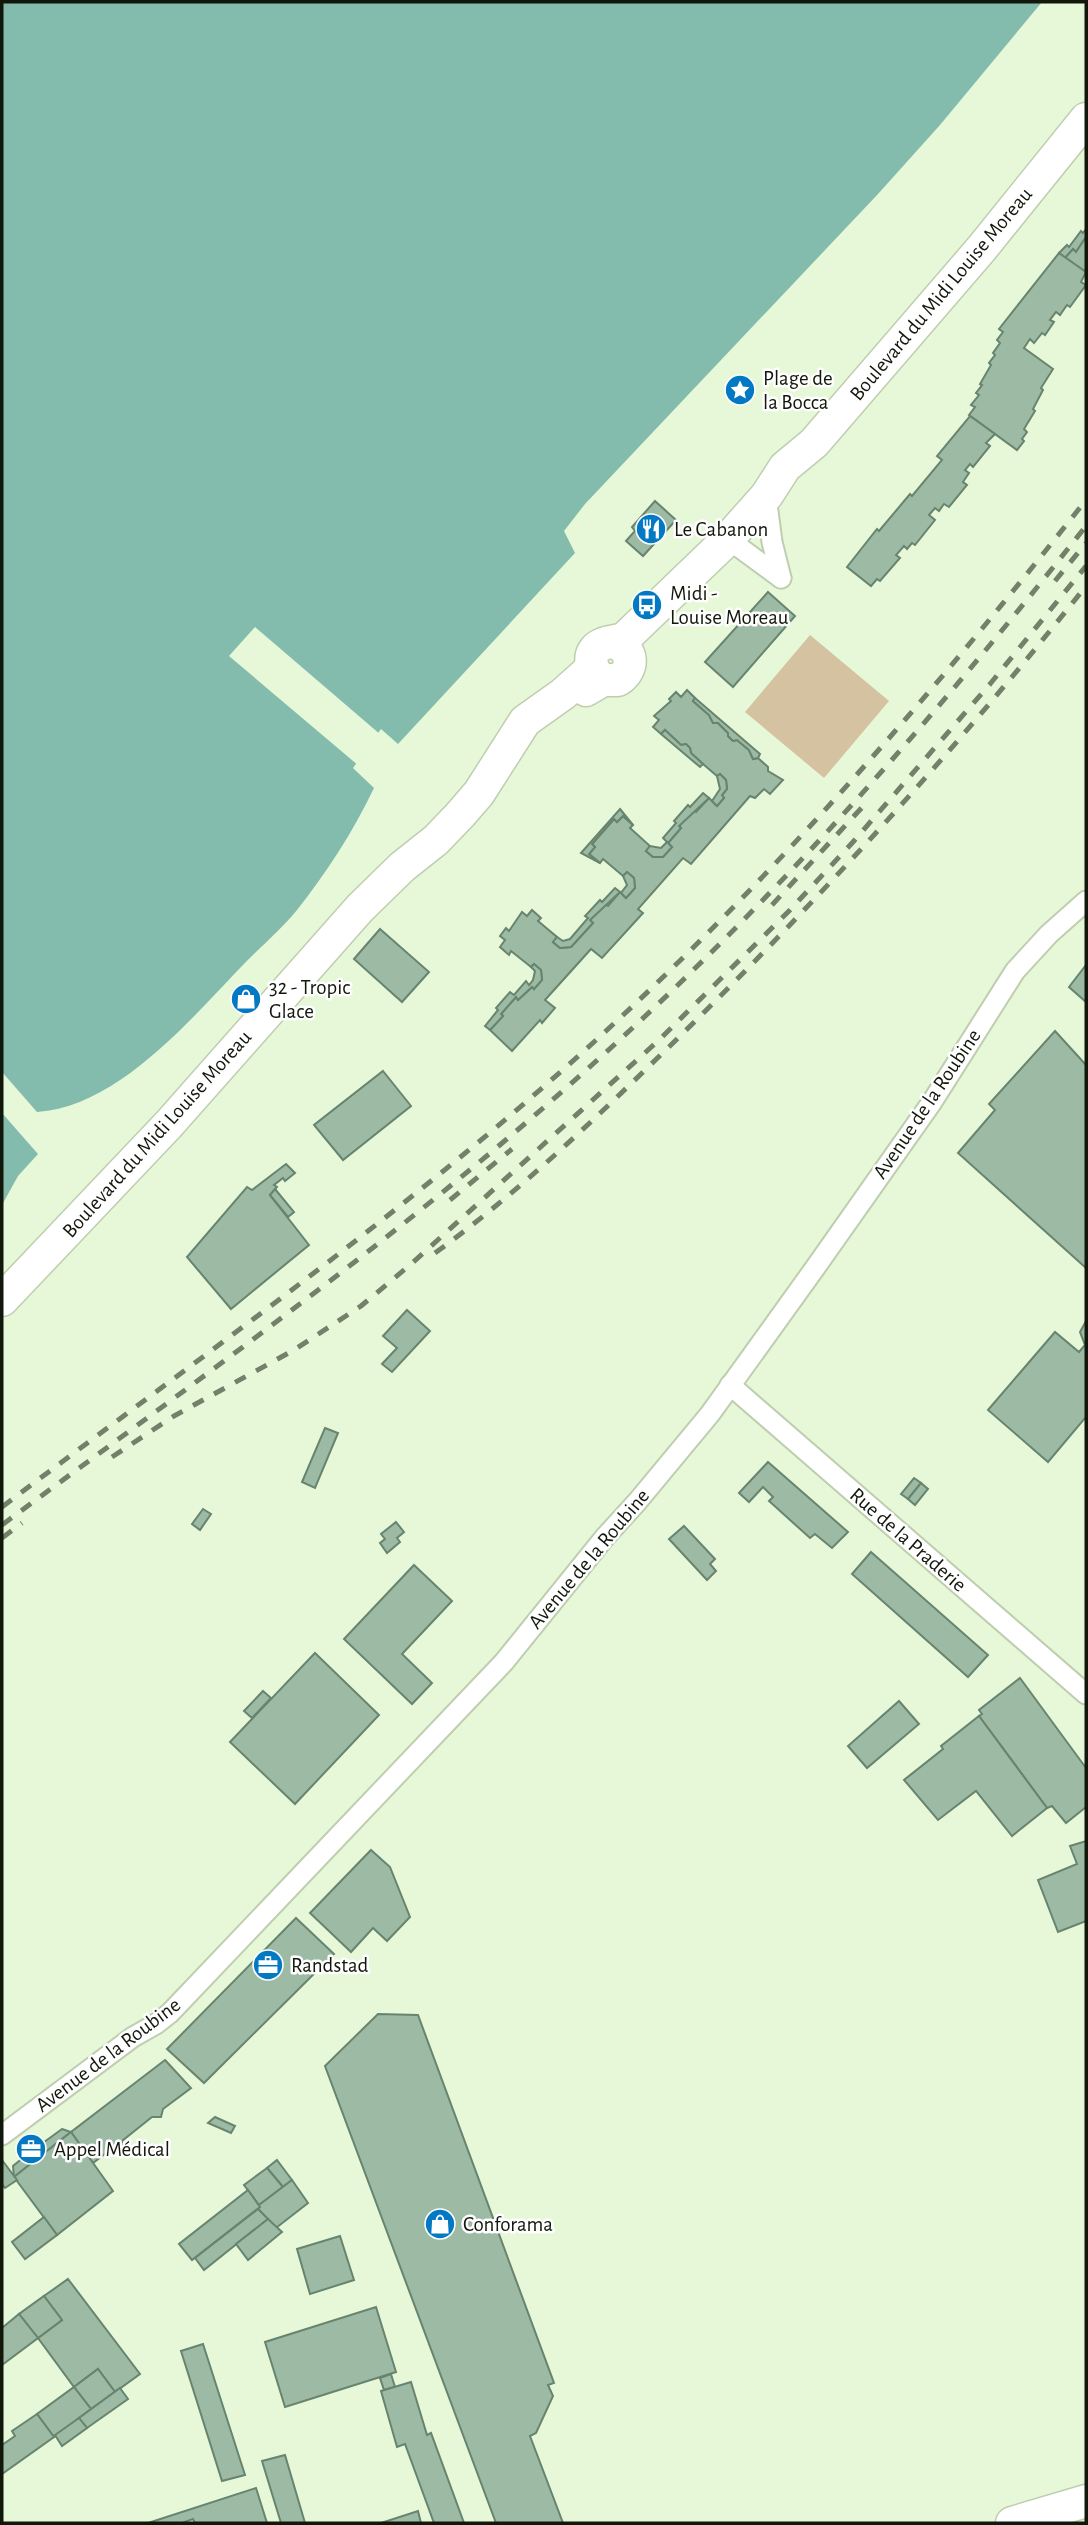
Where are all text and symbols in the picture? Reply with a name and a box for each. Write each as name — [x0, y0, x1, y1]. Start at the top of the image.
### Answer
street label: Boulevard du Midi Louise Moreau — [846, 183, 1036, 404]
place label: Plage de la Bocca — [763, 368, 833, 413]
place icon: Plage de la Bocca — [723, 373, 757, 407]
restaurant icon: Le Cabanon — [634, 512, 668, 546]
place label: Le Cabanon — [674, 519, 768, 540]
place label: Midi - Louise Moreau — [670, 583, 789, 628]
bus stop icon: Midi - Louise Moreau — [630, 588, 664, 622]
place label: 32 - Tropic Glace — [269, 977, 350, 1022]
shop icon: 32 - Tropic Glace — [229, 982, 263, 1016]
street label: Avenue de la Roubine — [869, 1025, 985, 1183]
street label: Boulevard du Midi Louise Moreau — [59, 1026, 256, 1242]
street label: Rue de la Praderie — [846, 1484, 970, 1596]
street label: Avenue de la Roubine — [525, 1485, 653, 1633]
office icon: Randstad — [251, 1948, 285, 1982]
place label: Randstad — [291, 1955, 369, 1976]
street label: Avenue de la Roubine — [32, 1994, 184, 2116]
office icon: Appel Médical — [14, 2132, 48, 2166]
place label: Appel Médical — [54, 2139, 170, 2160]
shop icon: Conforama — [423, 2207, 457, 2241]
place label: Conforama — [463, 2214, 553, 2235]

